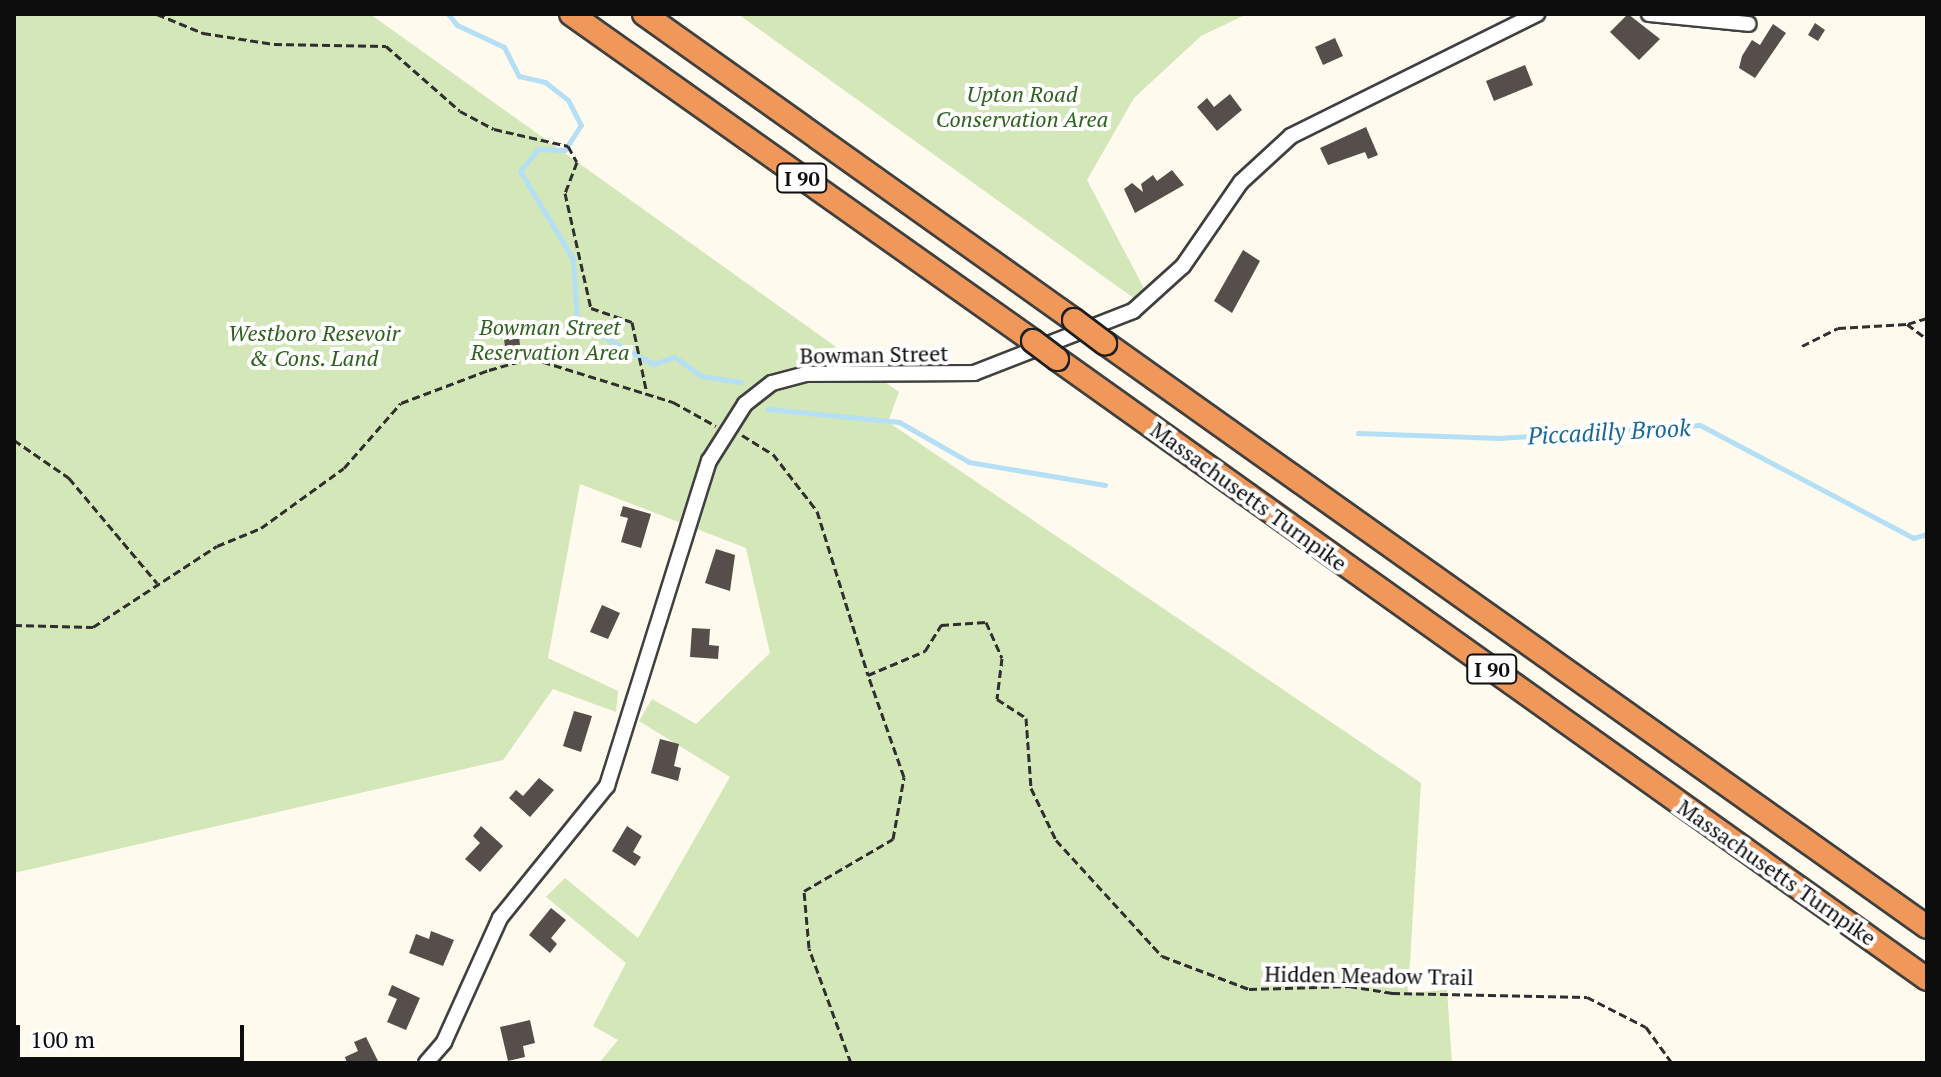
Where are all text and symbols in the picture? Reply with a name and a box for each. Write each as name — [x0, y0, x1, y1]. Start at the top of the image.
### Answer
park label: Upton Road Conservation Area — [936, 80, 1108, 132]
road number: I 90 — [776, 162, 828, 194]
park label: Bowman Street Reservation Area — [470, 313, 630, 364]
park label: Westboro Resevoir & Cons. Land — [228, 319, 400, 370]
street label: Bowman Street — [799, 340, 949, 368]
water label: Piccadilly Brook — [1527, 413, 1691, 451]
street label: Massachusetts Turnpike — [1146, 416, 1352, 576]
road number: I 90 — [1466, 653, 1518, 685]
street label: Massachusetts Turnpike — [1673, 793, 1881, 951]
street label: Hidden Meadow Trail — [1264, 960, 1474, 990]
scale bar — [20, 1009, 248, 1059]
text: 100 m — [30, 1023, 95, 1055]

